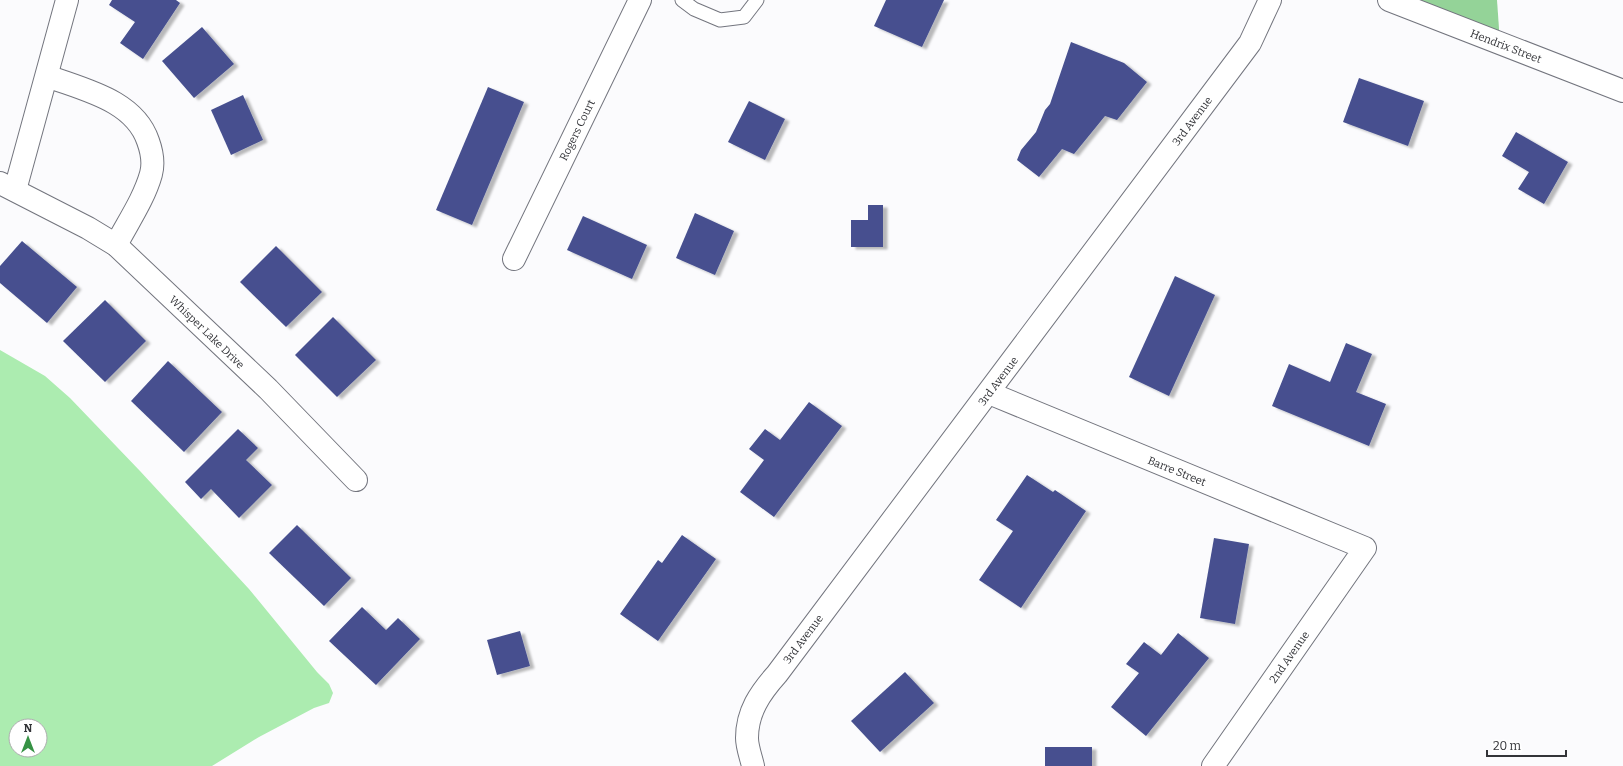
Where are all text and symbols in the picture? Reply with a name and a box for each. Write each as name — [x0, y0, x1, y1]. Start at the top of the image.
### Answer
street label: Hendrix Street — [1468, 27, 1543, 66]
street label: 3rd Avenue — [1170, 94, 1215, 148]
street label: Rogers Court — [557, 98, 598, 163]
street label: Whisper Lake Drive — [166, 293, 247, 372]
street label: 3rd Avenue — [976, 354, 1021, 408]
street label: Barre Street — [1146, 454, 1208, 489]
street label: 3rd Avenue — [781, 612, 826, 666]
street label: 2nd Avenue — [1267, 629, 1312, 686]
north arrow — [8, 718, 48, 758]
text: N — [24, 722, 33, 735]
scale bar — [1487, 732, 1566, 758]
text: 20 m — [1493, 739, 1522, 753]

